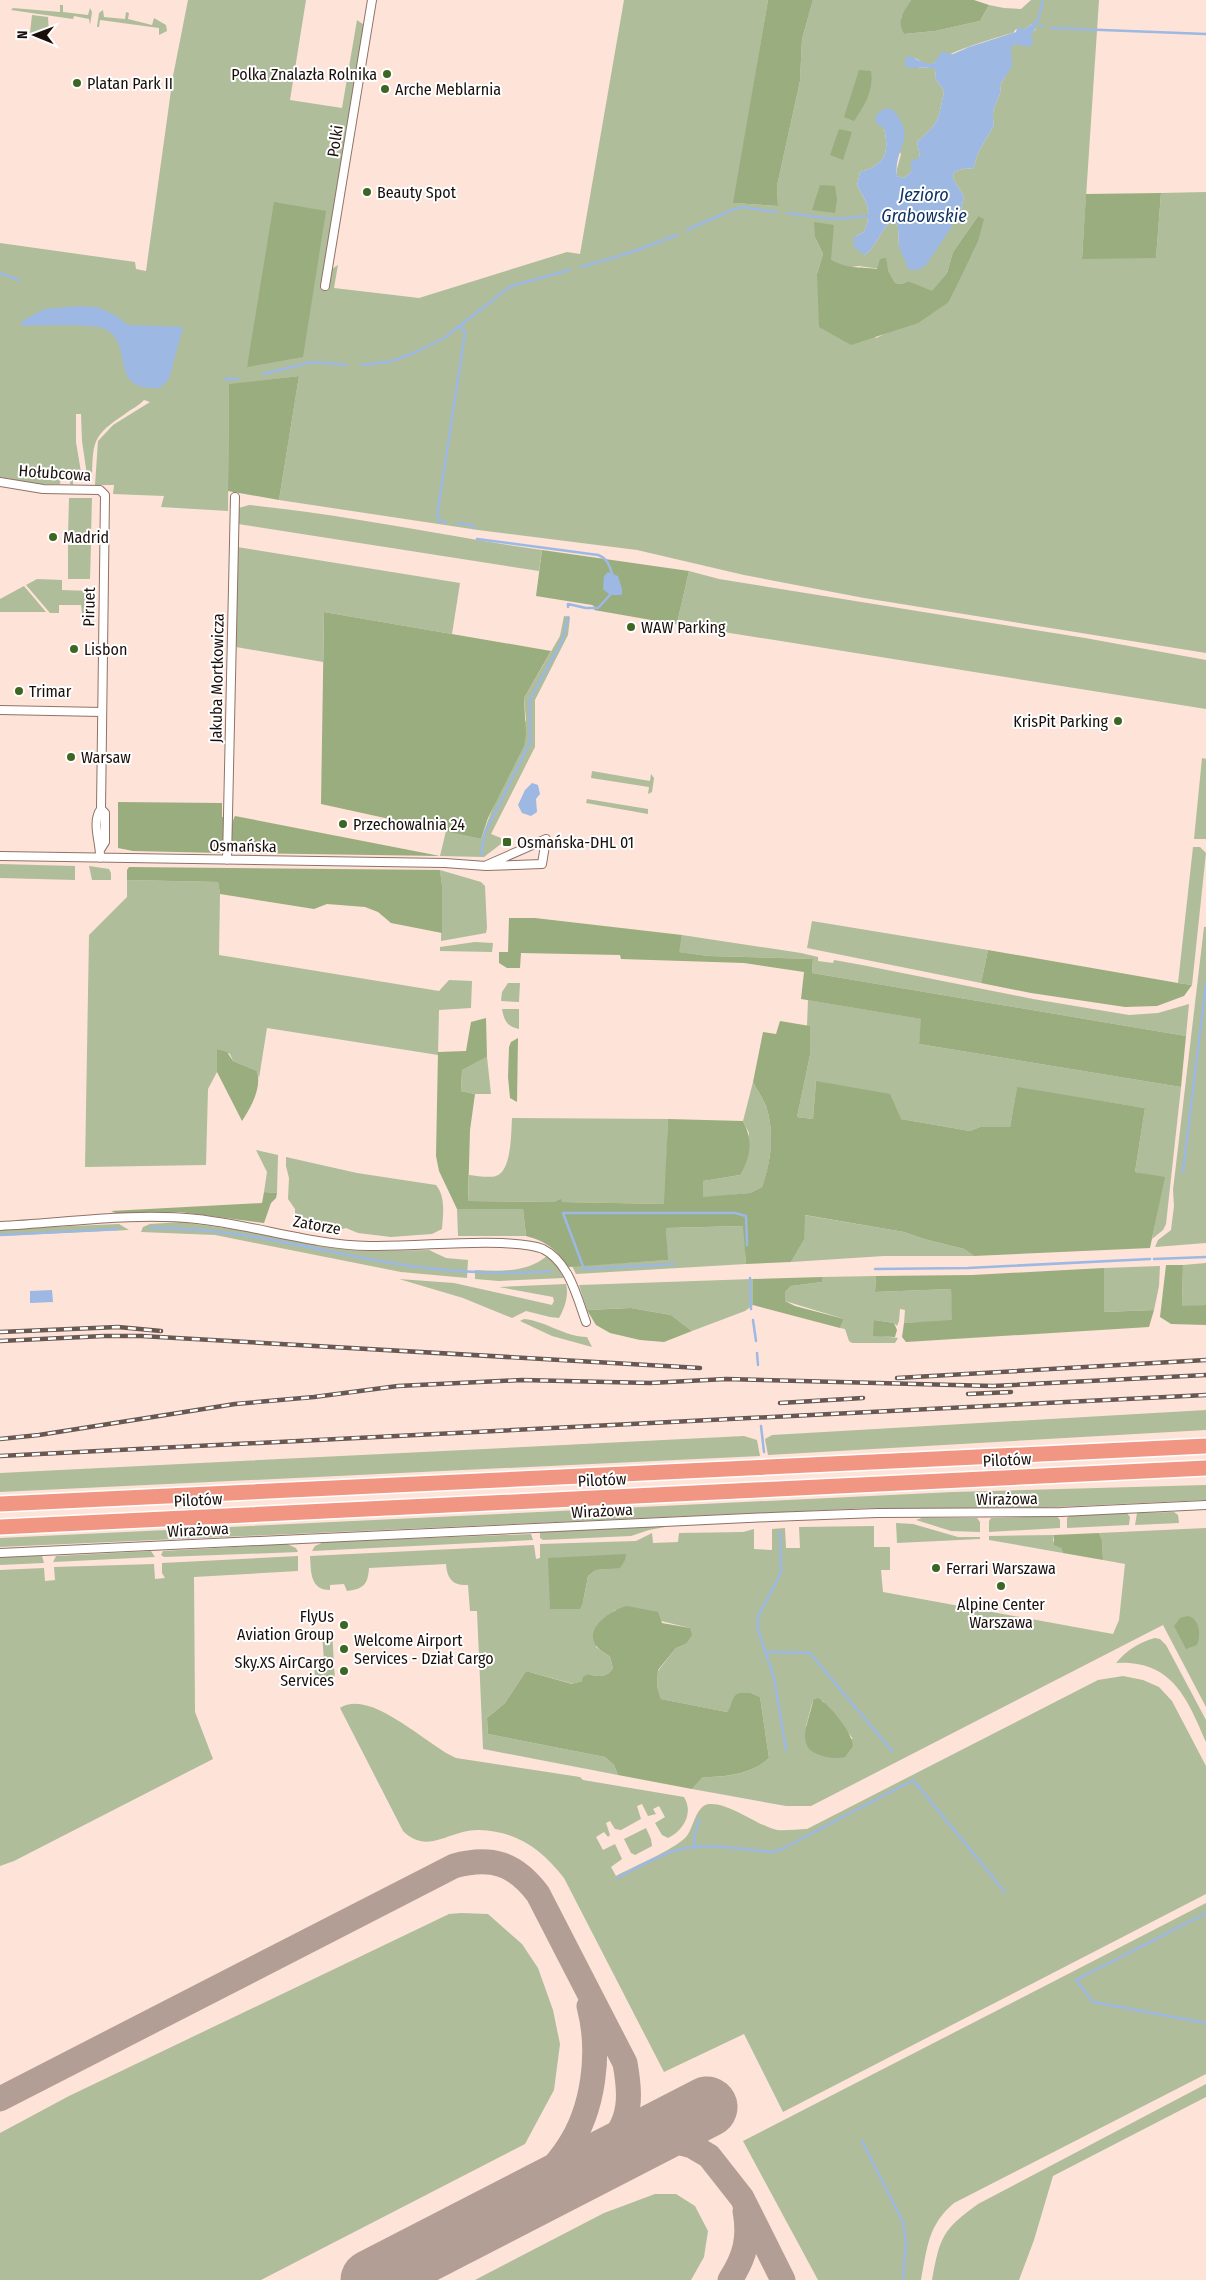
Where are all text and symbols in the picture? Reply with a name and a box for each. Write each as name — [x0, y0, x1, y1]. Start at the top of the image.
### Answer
north arrow — [10, 10, 60, 60]
text: N — [14, 30, 31, 39]
place label: Polka Znalazła Rolnika — [231, 65, 377, 84]
marker: Polka Znalazła Rolnika — [381, 68, 393, 80]
place label: Platan Park II — [87, 74, 173, 93]
marker: Platan Park II — [71, 77, 83, 89]
place label: Arche Meblarnia — [395, 80, 501, 99]
marker: Arche Meblarnia — [379, 83, 391, 95]
street label: Polki — [323, 124, 347, 158]
place label: Beauty Spot — [377, 183, 457, 202]
water label: Jezioro Grabowskie — [881, 184, 967, 227]
marker: Beauty Spot — [361, 186, 373, 198]
street label: Hołubcowa — [18, 461, 92, 485]
place label: Madrid — [63, 528, 109, 547]
marker: Madrid — [47, 531, 59, 543]
street label: Piruet — [79, 586, 99, 627]
street label: Jakuba Mortkowicza — [206, 613, 228, 743]
place label: WAW Parking — [641, 618, 726, 637]
marker: WAW Parking — [625, 621, 637, 633]
place label: Lisbon — [84, 640, 127, 659]
marker: Lisbon — [68, 643, 80, 655]
place label: Trimar — [29, 682, 72, 701]
marker: Trimar — [13, 685, 25, 697]
place label: KrisPit Parking — [1013, 712, 1108, 731]
marker: KrisPit Parking — [1112, 715, 1124, 727]
place label: Warsaw — [81, 748, 131, 767]
marker: Warsaw — [65, 751, 77, 763]
place label: Przechowalnia 24 — [353, 815, 465, 834]
marker: Przechowalnia 24 — [337, 818, 349, 830]
place label: Osmańska-DHL 01 — [517, 833, 634, 852]
street label: Osmańska — [209, 836, 277, 856]
marker: Osmańska-DHL 01 — [501, 836, 513, 848]
street label: Zatorze — [292, 1211, 342, 1239]
street label: Pilotów — [982, 1449, 1032, 1471]
street label: Pilotów — [577, 1469, 627, 1491]
street label: Pilotów — [173, 1489, 223, 1511]
street label: Wirażowa — [976, 1489, 1038, 1509]
street label: Wirażowa — [571, 1500, 633, 1522]
street label: Wirażowa — [167, 1519, 229, 1541]
place label: Ferrari Warszawa — [946, 1559, 1056, 1578]
marker: Ferrari Warszawa — [930, 1562, 942, 1574]
marker: Alpine Center Warszawa — [995, 1580, 1007, 1592]
place label: Alpine Center Warszawa — [957, 1595, 1045, 1632]
place label: FlyUs Aviation Group — [237, 1607, 334, 1644]
marker: FlyUs Aviation Group — [338, 1619, 350, 1631]
place label: Welcome Airport Services - Dział Cargo — [354, 1631, 494, 1668]
marker: Welcome Airport Services - Dział Cargo — [338, 1643, 350, 1655]
place label: Sky.XS AirCargo Services — [234, 1653, 334, 1690]
marker: Sky.XS AirCargo Services — [338, 1665, 350, 1677]

